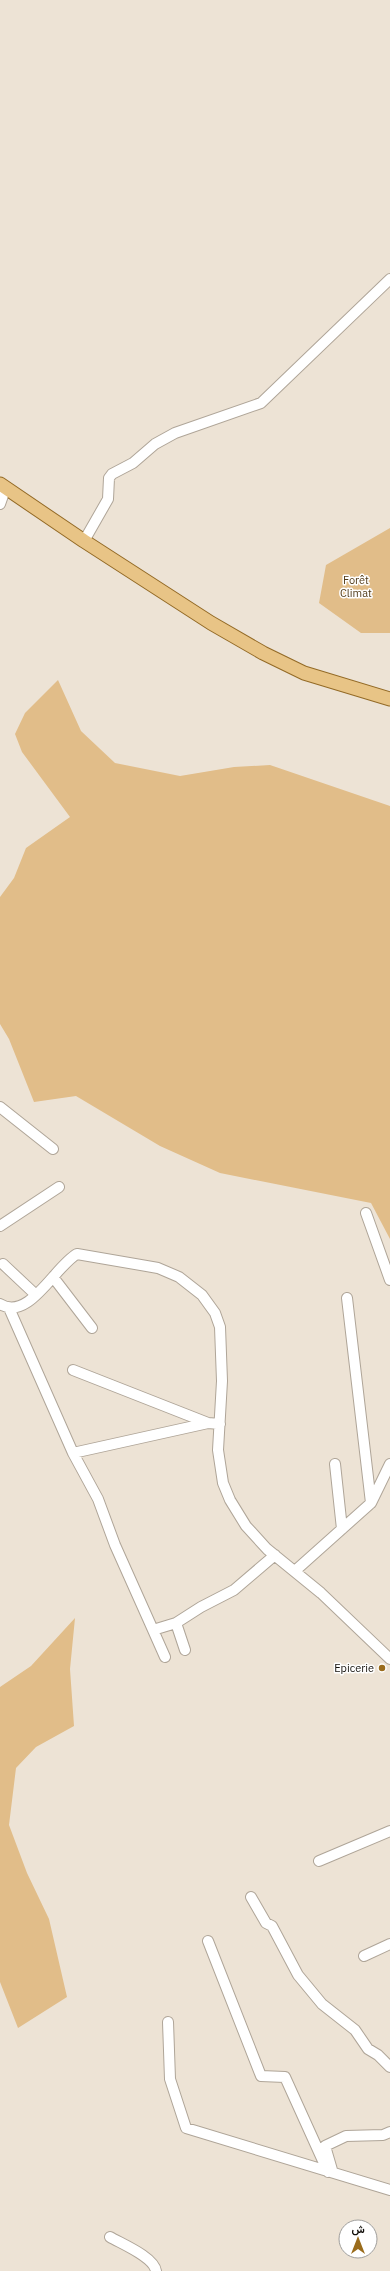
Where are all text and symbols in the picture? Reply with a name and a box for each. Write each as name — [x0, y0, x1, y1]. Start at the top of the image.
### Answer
park label: Forêt Climat — [340, 573, 372, 600]
place label: Epicerie — [334, 1661, 374, 1675]
marker: Epicerie — [377, 1663, 387, 1673]
north arrow — [338, 2219, 378, 2259]
text: ش — [351, 2222, 365, 2236]

